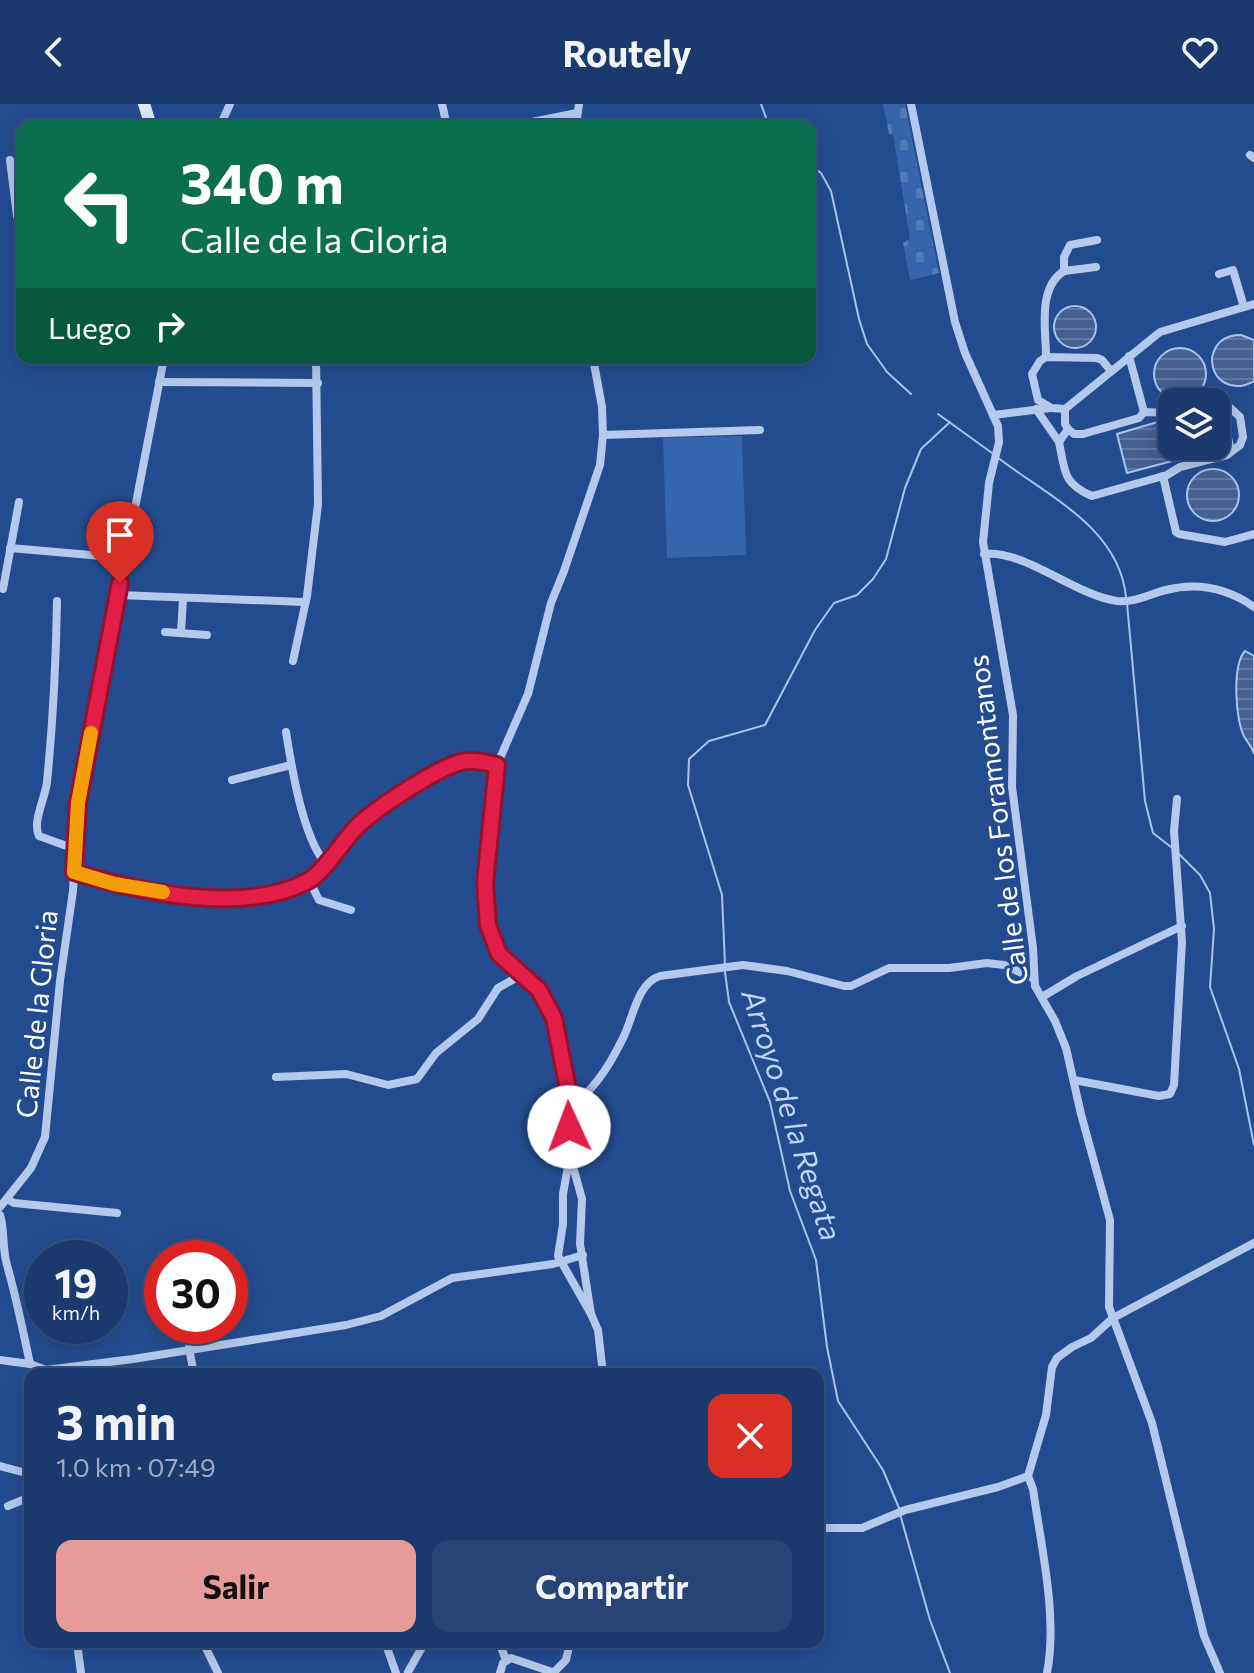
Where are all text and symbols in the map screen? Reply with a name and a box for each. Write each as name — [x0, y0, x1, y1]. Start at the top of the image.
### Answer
icon: back — [32, 30, 76, 74]
text: Routely — [562, 30, 692, 74]
icon: heart — [1178, 30, 1222, 74]
text: 340 m — [180, 147, 344, 216]
icon: left — [48, 152, 152, 256]
text: Calle de la Gloria — [180, 216, 449, 260]
icon: right — [148, 304, 192, 348]
text: Luego — [48, 308, 132, 345]
map controls — [1158, 388, 1230, 460]
button: layers — [1158, 388, 1230, 460]
pin — [86, 501, 154, 583]
icon: arrive — [98, 513, 142, 557]
street label: Calle de los Foramontanos — [960, 653, 1034, 987]
street label: Calle de la Gloria — [8, 908, 64, 1120]
water label: Arroyo de la Regata — [735, 983, 852, 1245]
position arrow — [527, 1085, 611, 1169]
speed limit sign: 30 — [144, 1240, 248, 1344]
text: 19 — [55, 1257, 97, 1306]
text: km/h — [52, 1300, 100, 1324]
text: 3 min — [56, 1391, 176, 1450]
button: close — [708, 1394, 792, 1478]
text: 1.0 km · 07:49 — [56, 1451, 216, 1482]
button: Salir — [56, 1540, 416, 1632]
button: Compartir — [432, 1540, 792, 1632]

